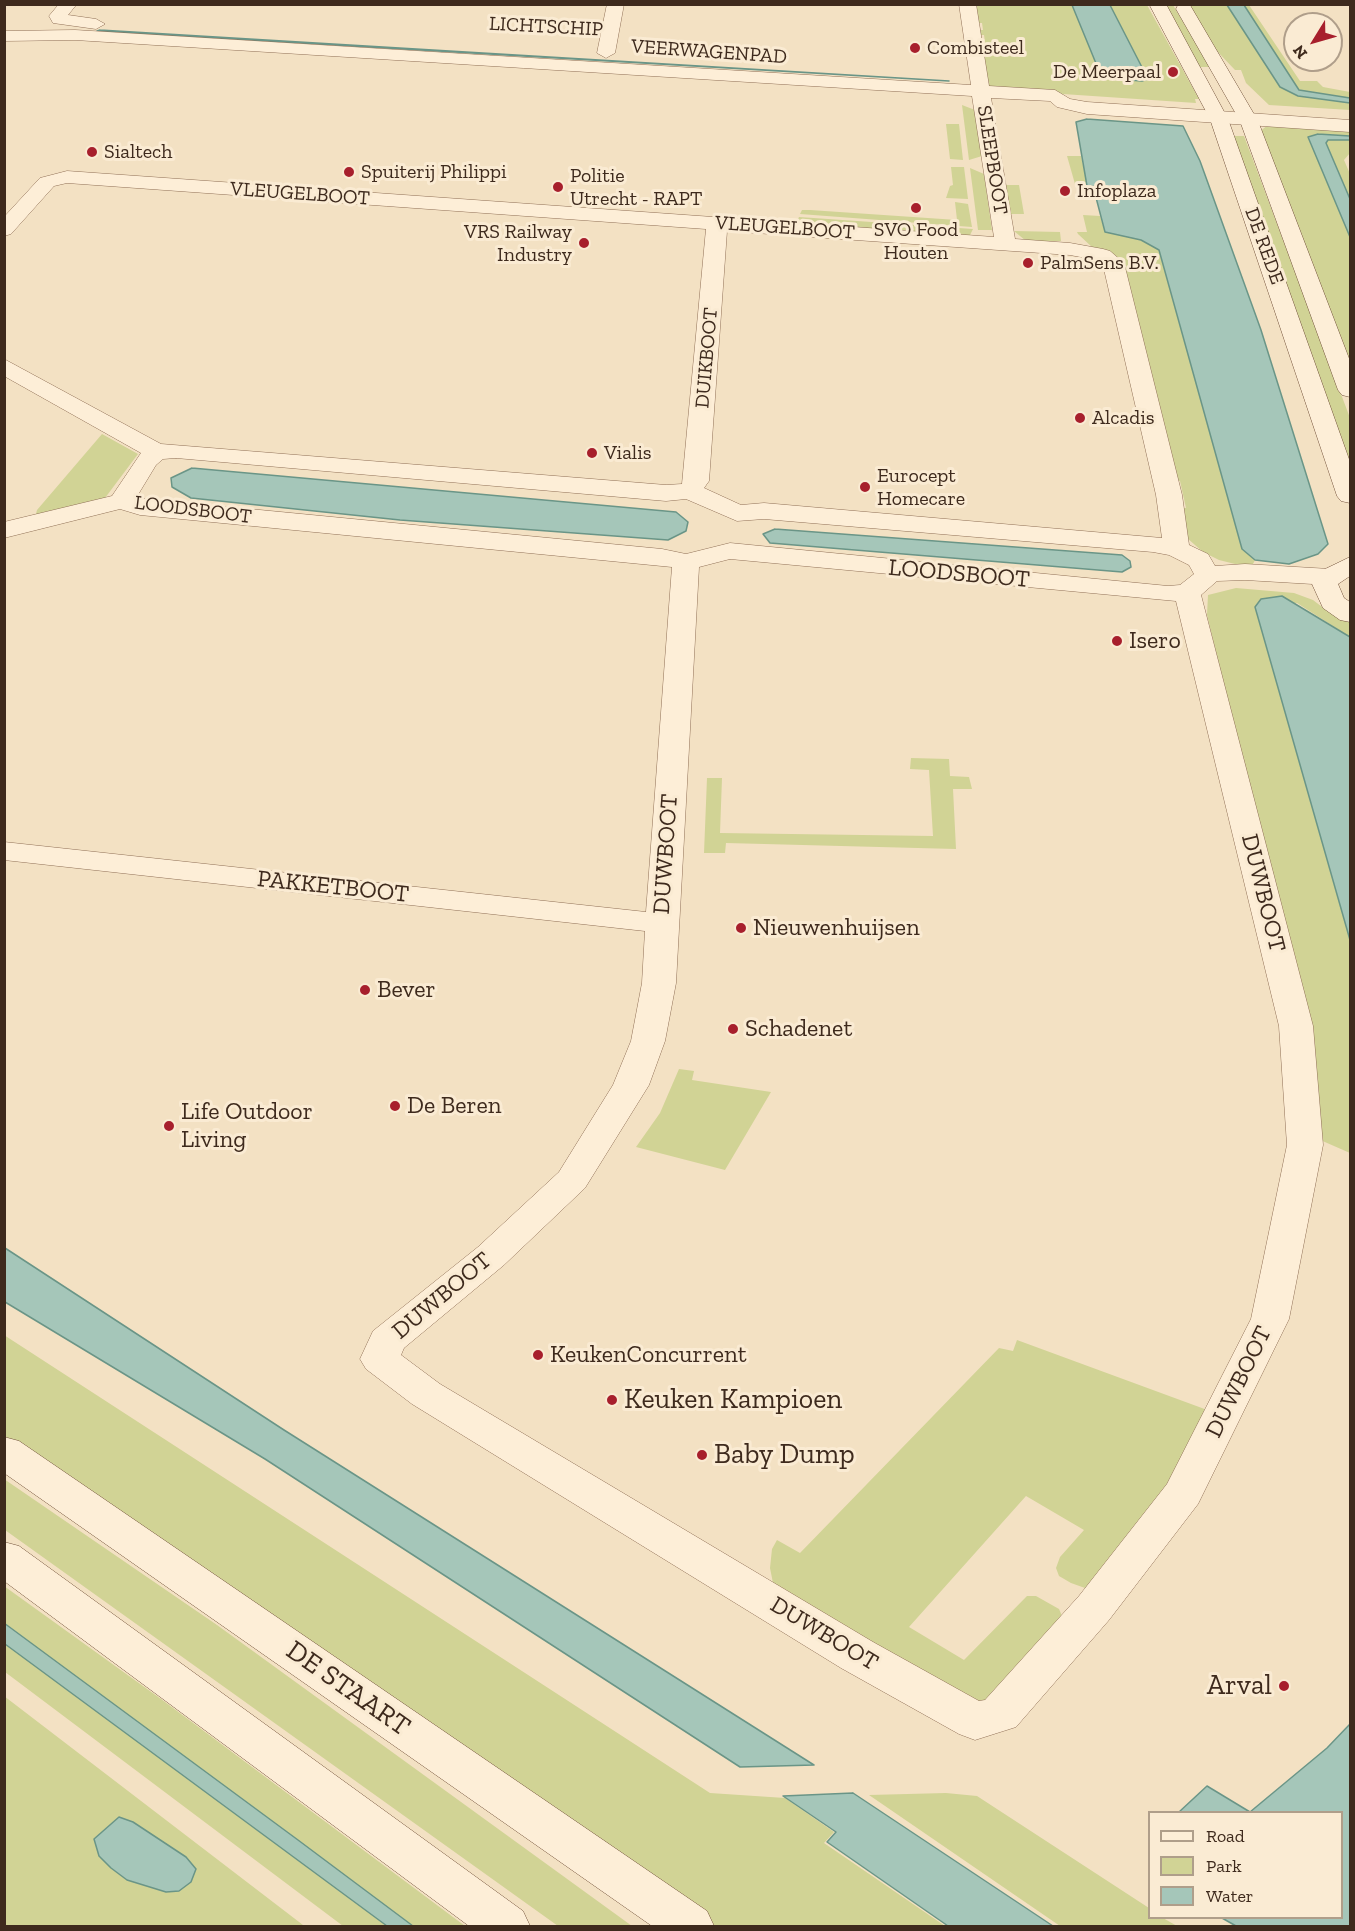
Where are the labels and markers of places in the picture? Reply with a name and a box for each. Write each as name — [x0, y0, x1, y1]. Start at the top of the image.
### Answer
place label: Combisteel — [927, 36, 1024, 60]
marker: Combisteel — [908, 41, 922, 55]
place label: De Meerpaal — [1053, 60, 1161, 84]
marker: De Meerpaal — [1166, 65, 1180, 79]
place label: Sialtech — [104, 140, 172, 164]
marker: Sialtech — [85, 145, 99, 159]
place label: Spuiterij Philippi — [361, 160, 507, 184]
place label: Politie Utrecht - RAPT — [570, 164, 702, 211]
marker: Spuiterij Philippi — [342, 165, 356, 179]
place label: Infoplaza — [1077, 179, 1156, 203]
marker: Politie Utrecht - RAPT — [551, 180, 565, 194]
marker: Infoplaza — [1058, 184, 1072, 198]
marker: SVO Food Houten — [909, 201, 923, 215]
place label: SVO Food Houten — [874, 218, 958, 265]
place label: VRS Railway Industry — [464, 220, 572, 267]
marker: VRS Railway Industry — [577, 236, 591, 250]
place label: PalmSens B.V. — [1040, 251, 1159, 275]
marker: PalmSens B.V. — [1021, 256, 1035, 270]
place label: Alcadis — [1092, 406, 1155, 430]
marker: Alcadis — [1073, 411, 1087, 425]
place label: Vialis — [604, 441, 651, 465]
marker: Vialis — [585, 446, 599, 460]
place label: Eurocept Homecare — [877, 464, 965, 511]
marker: Eurocept Homecare — [858, 480, 872, 494]
place label: Isero — [1129, 627, 1181, 655]
marker: Isero — [1110, 634, 1124, 648]
place label: Nieuwenhuijsen — [753, 914, 920, 942]
marker: Nieuwenhuijsen — [734, 921, 748, 935]
place label: Bever — [377, 976, 436, 1004]
marker: Bever — [358, 983, 372, 997]
place label: Schadenet — [745, 1015, 852, 1043]
marker: Schadenet — [726, 1022, 740, 1036]
place label: De Beren — [407, 1092, 502, 1120]
place label: Life Outdoor Living — [181, 1098, 313, 1154]
marker: De Beren — [388, 1099, 402, 1113]
marker: Life Outdoor Living — [162, 1119, 176, 1133]
place label: KeukenConcurrent — [550, 1341, 747, 1369]
marker: KeukenConcurrent — [531, 1348, 545, 1362]
place label: Keuken Kampioen — [624, 1383, 842, 1417]
marker: Keuken Kampioen — [605, 1393, 619, 1407]
place label: Baby Dump — [714, 1438, 855, 1472]
marker: Baby Dump — [695, 1448, 709, 1462]
place label: Arval — [1207, 1669, 1272, 1703]
marker: Arval — [1277, 1679, 1291, 1693]

